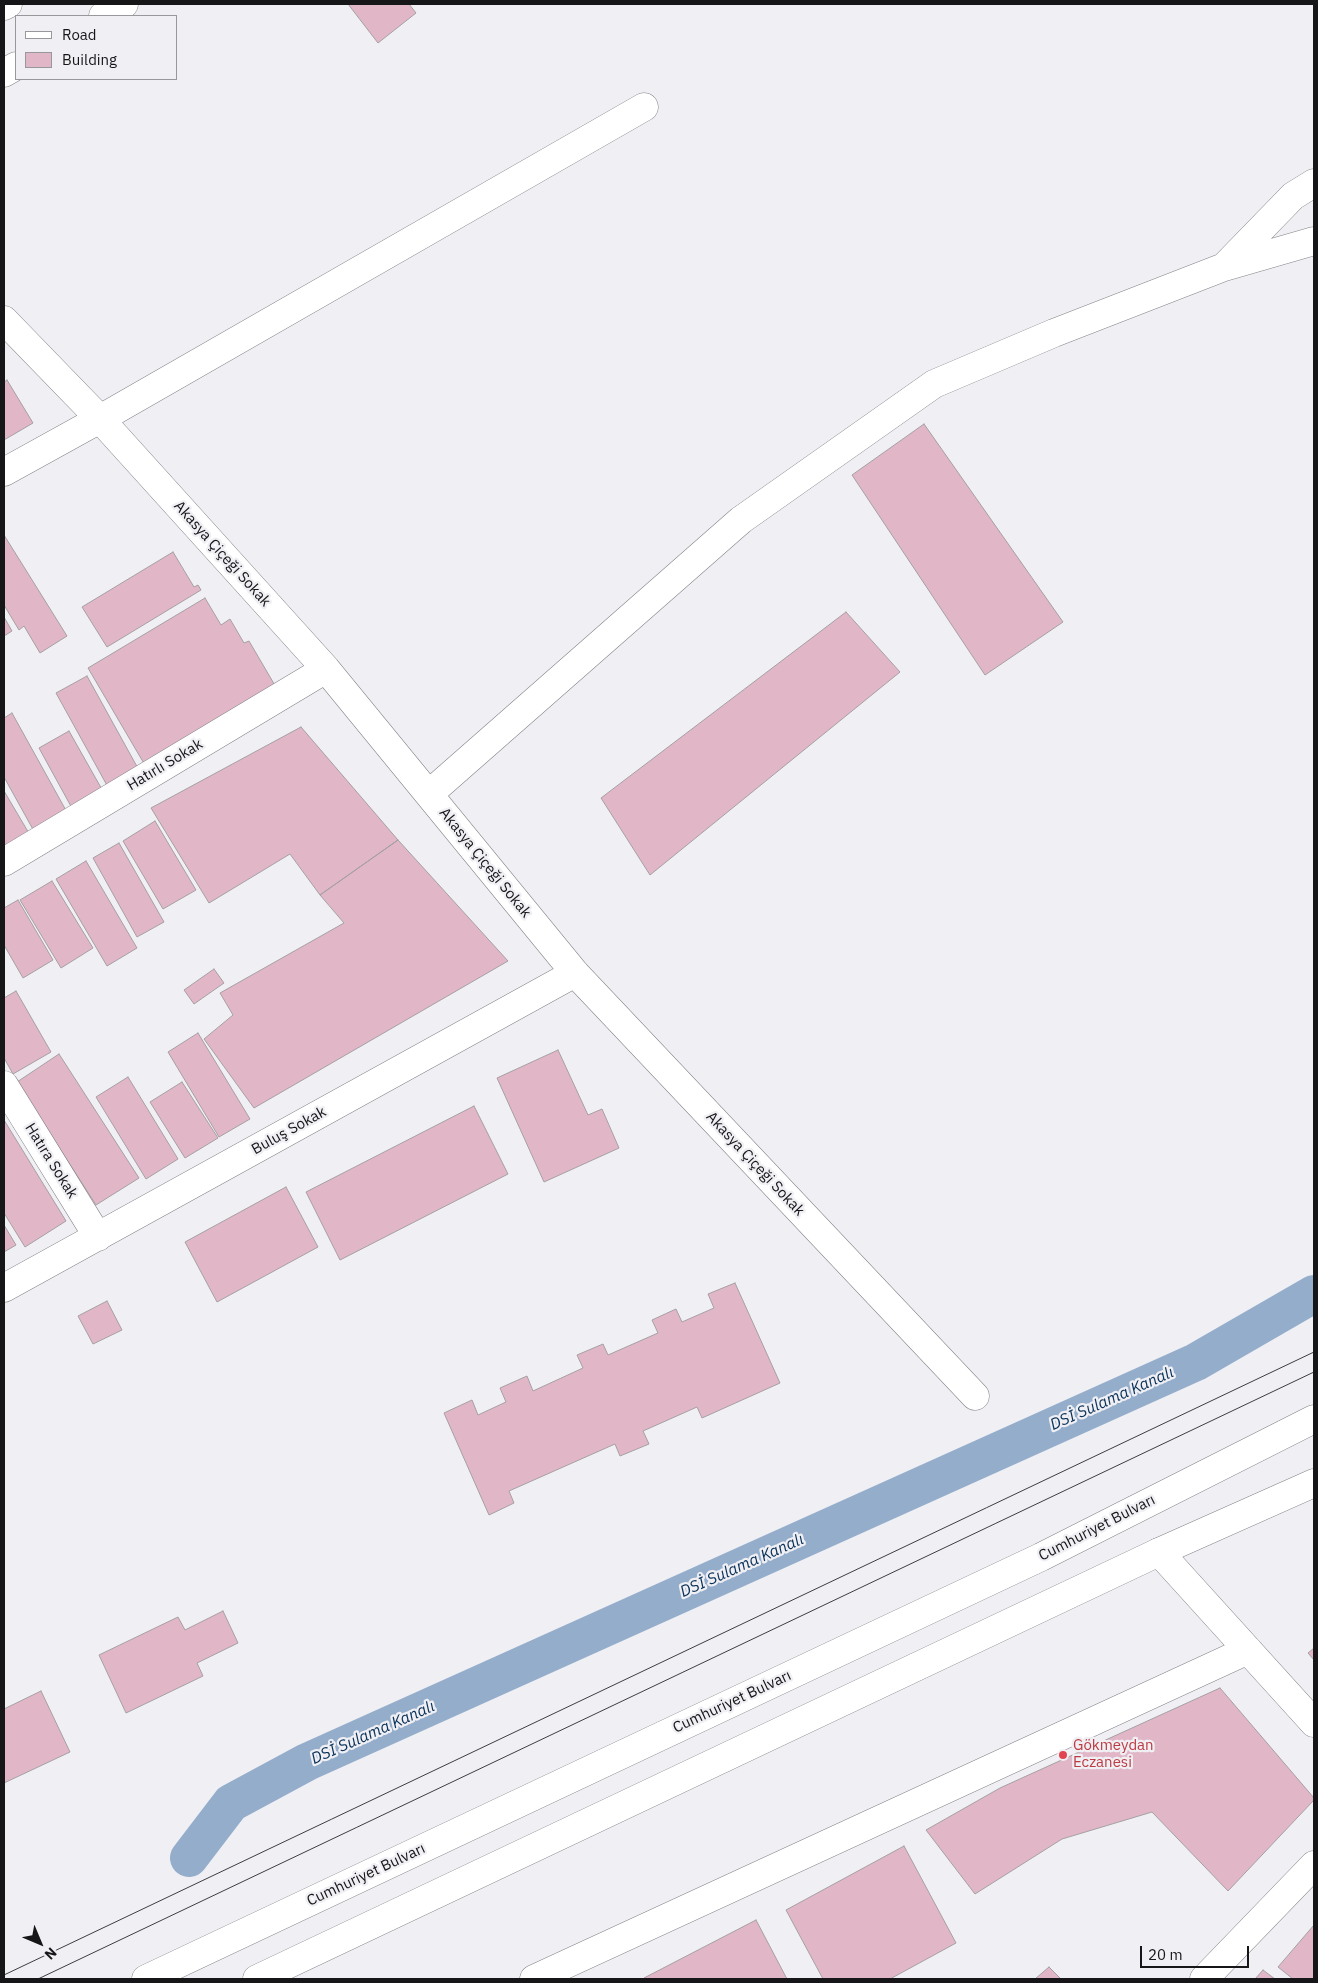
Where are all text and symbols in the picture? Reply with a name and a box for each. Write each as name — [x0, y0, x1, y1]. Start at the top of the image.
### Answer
legend — [15, 15, 178, 80]
text: Road — [62, 25, 97, 44]
text: Building — [62, 50, 117, 69]
street label: Akasya Çiçeği Sokak — [170, 497, 274, 611]
street label: Hatırlı Sokak — [124, 735, 206, 795]
street label: Akasya Çiçeği Sokak — [435, 804, 535, 922]
street label: Buluş Sokak — [249, 1103, 329, 1159]
street label: Akasya Çiçeği Sokak — [702, 1108, 808, 1220]
street label: Hatıra Sokak — [21, 1120, 81, 1202]
water label: DSİ Sulama Kanalı — [1047, 1363, 1177, 1435]
street label: Cumhuriyet Bulvarı — [1036, 1491, 1158, 1565]
water label: DSİ Sulama Kanalı — [677, 1530, 807, 1602]
street label: Cumhuriyet Bulvarı — [670, 1667, 794, 1737]
water label: DSİ Sulama Kanalı — [308, 1697, 438, 1769]
place label: Gökmeydan Eczanesi — [1073, 1737, 1154, 1772]
marker: Gökmeydan Eczanesi — [1057, 1749, 1069, 1761]
street label: Cumhuriyet Bulvarı — [304, 1840, 428, 1910]
north arrow — [15, 1918, 65, 1968]
scale bar — [1143, 1936, 1252, 1968]
text: N — [41, 1944, 61, 1964]
text: 20 m — [1148, 1945, 1183, 1964]

